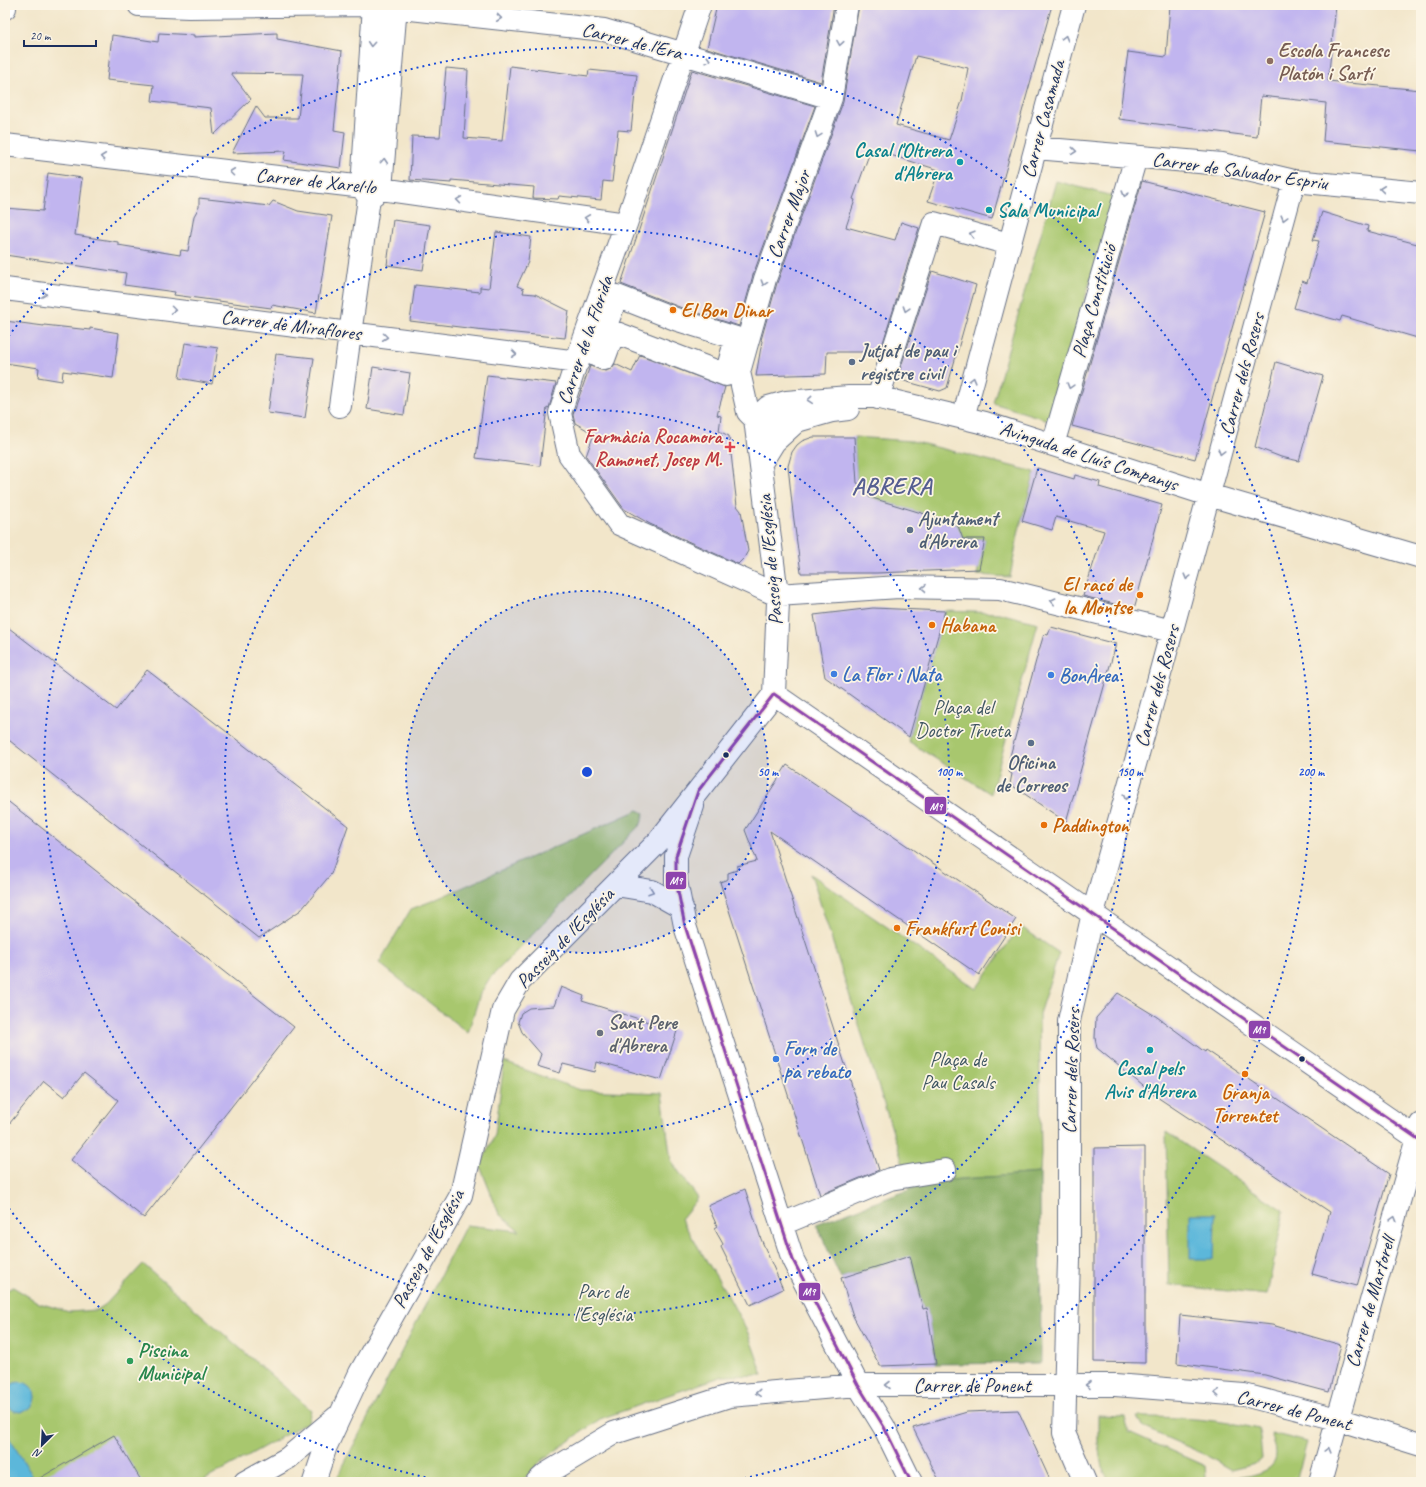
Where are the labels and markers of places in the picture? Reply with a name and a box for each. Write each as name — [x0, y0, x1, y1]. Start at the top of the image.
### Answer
place label: Escola Francesc Platón i Sartí — [1278, 38, 1390, 86]
marker: Escola Francesc Platón i Sartí — [1265, 56, 1275, 66]
place label: Casal l'Oltrera d'Abrera — [854, 138, 954, 186]
marker: Casal l'Oltrera d'Abrera — [955, 157, 965, 167]
place label: Sala Municipal — [997, 198, 1102, 223]
marker: Sala Municipal — [984, 205, 994, 215]
place label: El Bon Dinar — [681, 298, 775, 323]
marker: El Bon Dinar — [668, 305, 678, 315]
place label: Jutjat de pau i registre civil — [858, 338, 959, 386]
marker: Jutjat de pau i registre civil — [847, 357, 857, 367]
place label: Farmàcia Rocamora Ramonet, Josep M. — [584, 424, 724, 472]
marker: Farmàcia Rocamora Ramonet, Josep M. — [725, 442, 735, 452]
place label: Ajuntament d'Abrera — [918, 506, 1001, 554]
marker: Ajuntament d'Abrera — [905, 525, 915, 535]
place label: El racó de la Montse — [1063, 572, 1134, 620]
marker: El racó de la Montse — [1135, 590, 1145, 600]
place label: Habana — [940, 613, 997, 638]
marker: Habana — [927, 620, 937, 630]
place label: La Flor i Nata — [842, 662, 943, 687]
place label: BonÀrea — [1059, 663, 1120, 688]
marker: La Flor i Nata — [829, 669, 839, 679]
marker: BonÀrea — [1046, 670, 1056, 680]
marker: Oficina de Correos — [1026, 738, 1036, 748]
unlabelled marker — [721, 750, 731, 760]
place label: Oficina de Correos — [995, 750, 1069, 798]
centre of rings — [580, 765, 594, 779]
place label: Paddington — [1052, 813, 1131, 838]
marker: Paddington — [1039, 820, 1049, 830]
place label: Frankfurt Conisi — [905, 916, 1023, 941]
marker: Frankfurt Conisi — [892, 923, 902, 933]
place label: Sant Pere d'Abrera — [608, 1010, 678, 1058]
marker: Sant Pere d'Abrera — [595, 1028, 605, 1038]
place label: Forn de pa rebato — [784, 1036, 852, 1084]
marker: Casal pels Avis d'Abrera — [1145, 1045, 1155, 1055]
marker: Forn de pa rebato — [771, 1054, 781, 1064]
unlabelled marker — [1297, 1054, 1307, 1064]
place label: Casal pels Avis d'Abrera — [1104, 1056, 1198, 1104]
marker: Granja Torrentet — [1240, 1069, 1250, 1079]
place label: Granja Torrentet — [1213, 1080, 1280, 1128]
place label: Piscina Municipal — [138, 1338, 208, 1386]
marker: Piscina Municipal — [125, 1356, 135, 1366]

